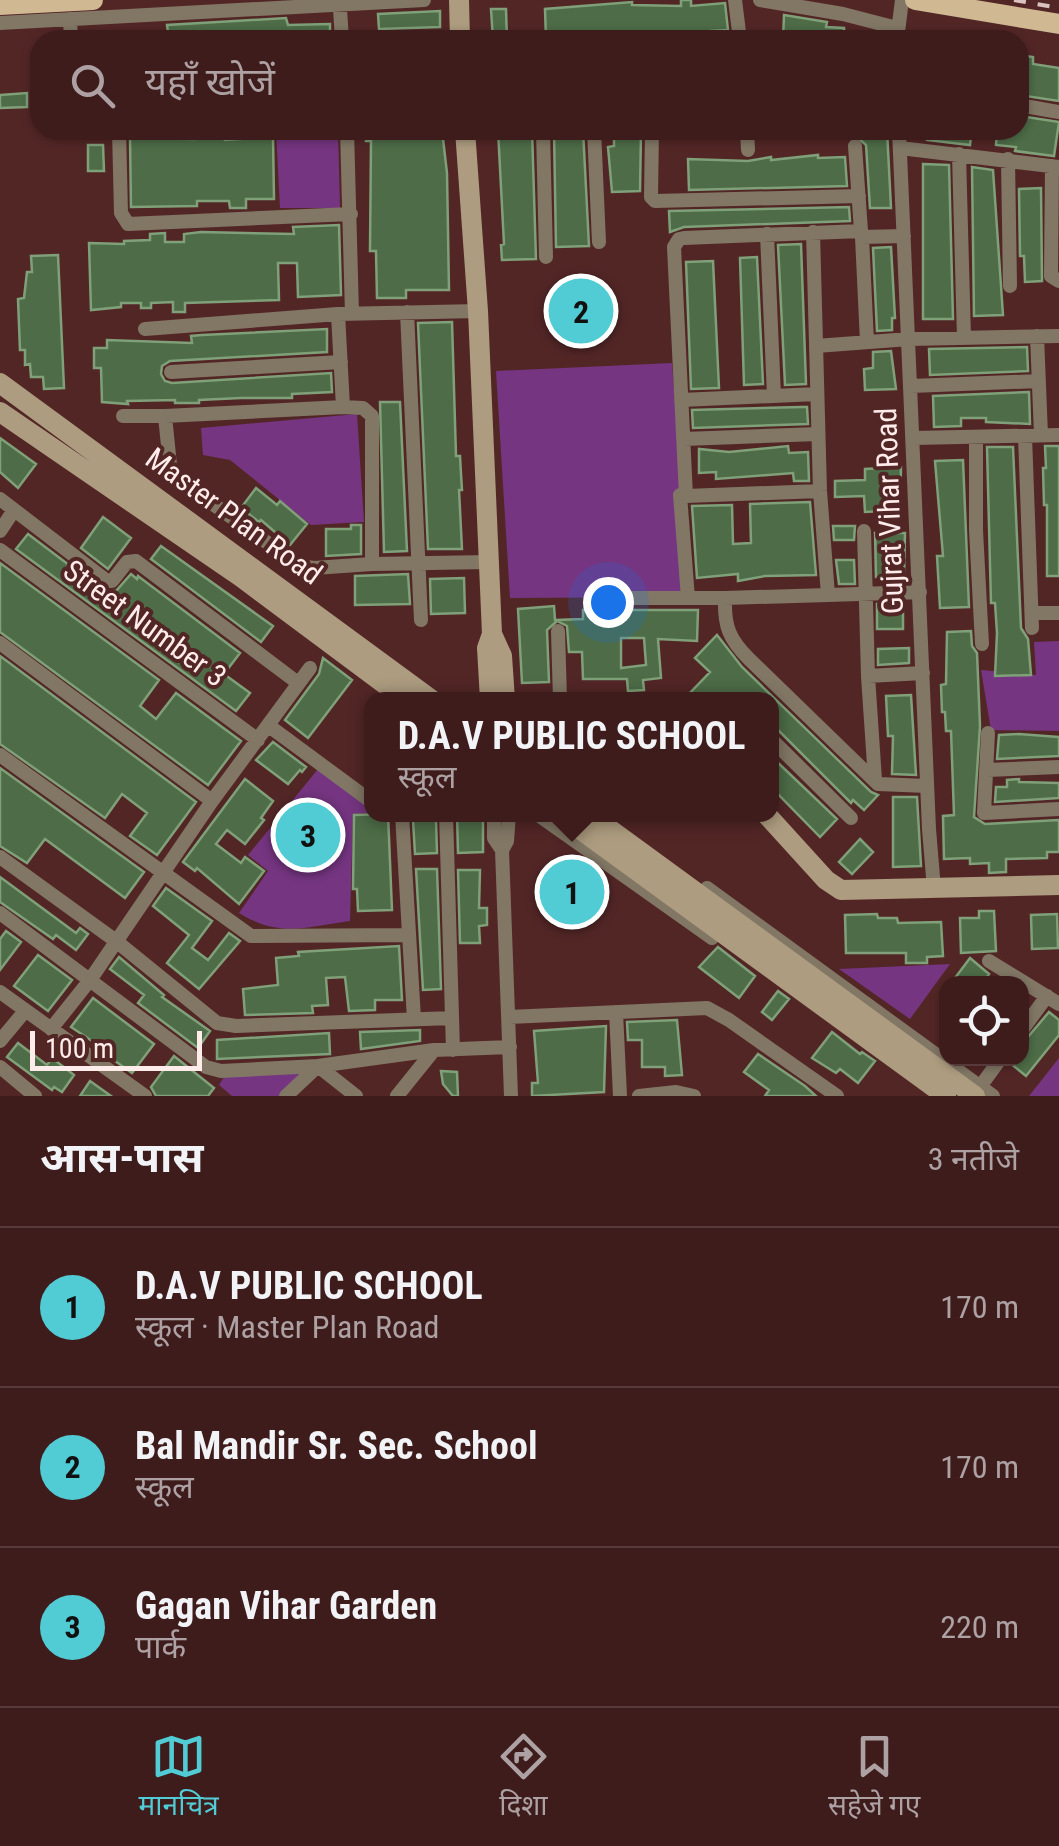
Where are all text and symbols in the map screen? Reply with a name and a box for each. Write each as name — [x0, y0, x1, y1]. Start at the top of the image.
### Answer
search box — [30, 30, 1029, 140]
icon: search — [65, 58, 120, 113]
text: यहाँ खोजें — [145, 60, 275, 104]
pin: 2 — [548, 274, 614, 348]
street label: Gujrat Vihar Road — [868, 407, 910, 615]
street label: Master Plan Road — [139, 440, 329, 592]
street label: Street Number 3 — [57, 552, 233, 694]
your location — [583, 577, 634, 628]
popup — [364, 692, 779, 822]
text: D.A.V PUBLIC SCHOOL — [398, 714, 745, 758]
text: स्कूल — [398, 758, 456, 796]
pin: 3 — [276, 798, 340, 872]
pin: 1 — [540, 854, 604, 930]
map controls — [939, 976, 1029, 1066]
button: locate — [939, 976, 1029, 1066]
scale bar — [30, 1026, 202, 1070]
text: 100 m — [45, 1032, 114, 1065]
text: आस-पास — [40, 1133, 203, 1182]
text: 3 नतीजे — [928, 1140, 1019, 1178]
text: D.A.V PUBLIC SCHOOL — [135, 1264, 483, 1308]
text: 1 — [64, 1288, 81, 1326]
text: 170 m — [940, 1288, 1019, 1326]
text: स्कूल · Master Plan Road — [135, 1308, 439, 1346]
text: Bal Mandir Sr. Sec. School — [135, 1424, 537, 1468]
text: 2 — [64, 1448, 81, 1486]
text: 170 m — [940, 1448, 1019, 1486]
text: स्कूल — [135, 1468, 194, 1506]
text: Gagan Vihar Garden — [135, 1584, 437, 1628]
text: 3 — [64, 1608, 81, 1646]
text: 220 m — [940, 1608, 1019, 1646]
text: पार्क — [135, 1628, 186, 1666]
tab: मानचित्र — [139, 1729, 219, 1826]
tab: दिशा — [496, 1729, 551, 1826]
tab: सहेजे गए — [828, 1729, 920, 1826]

